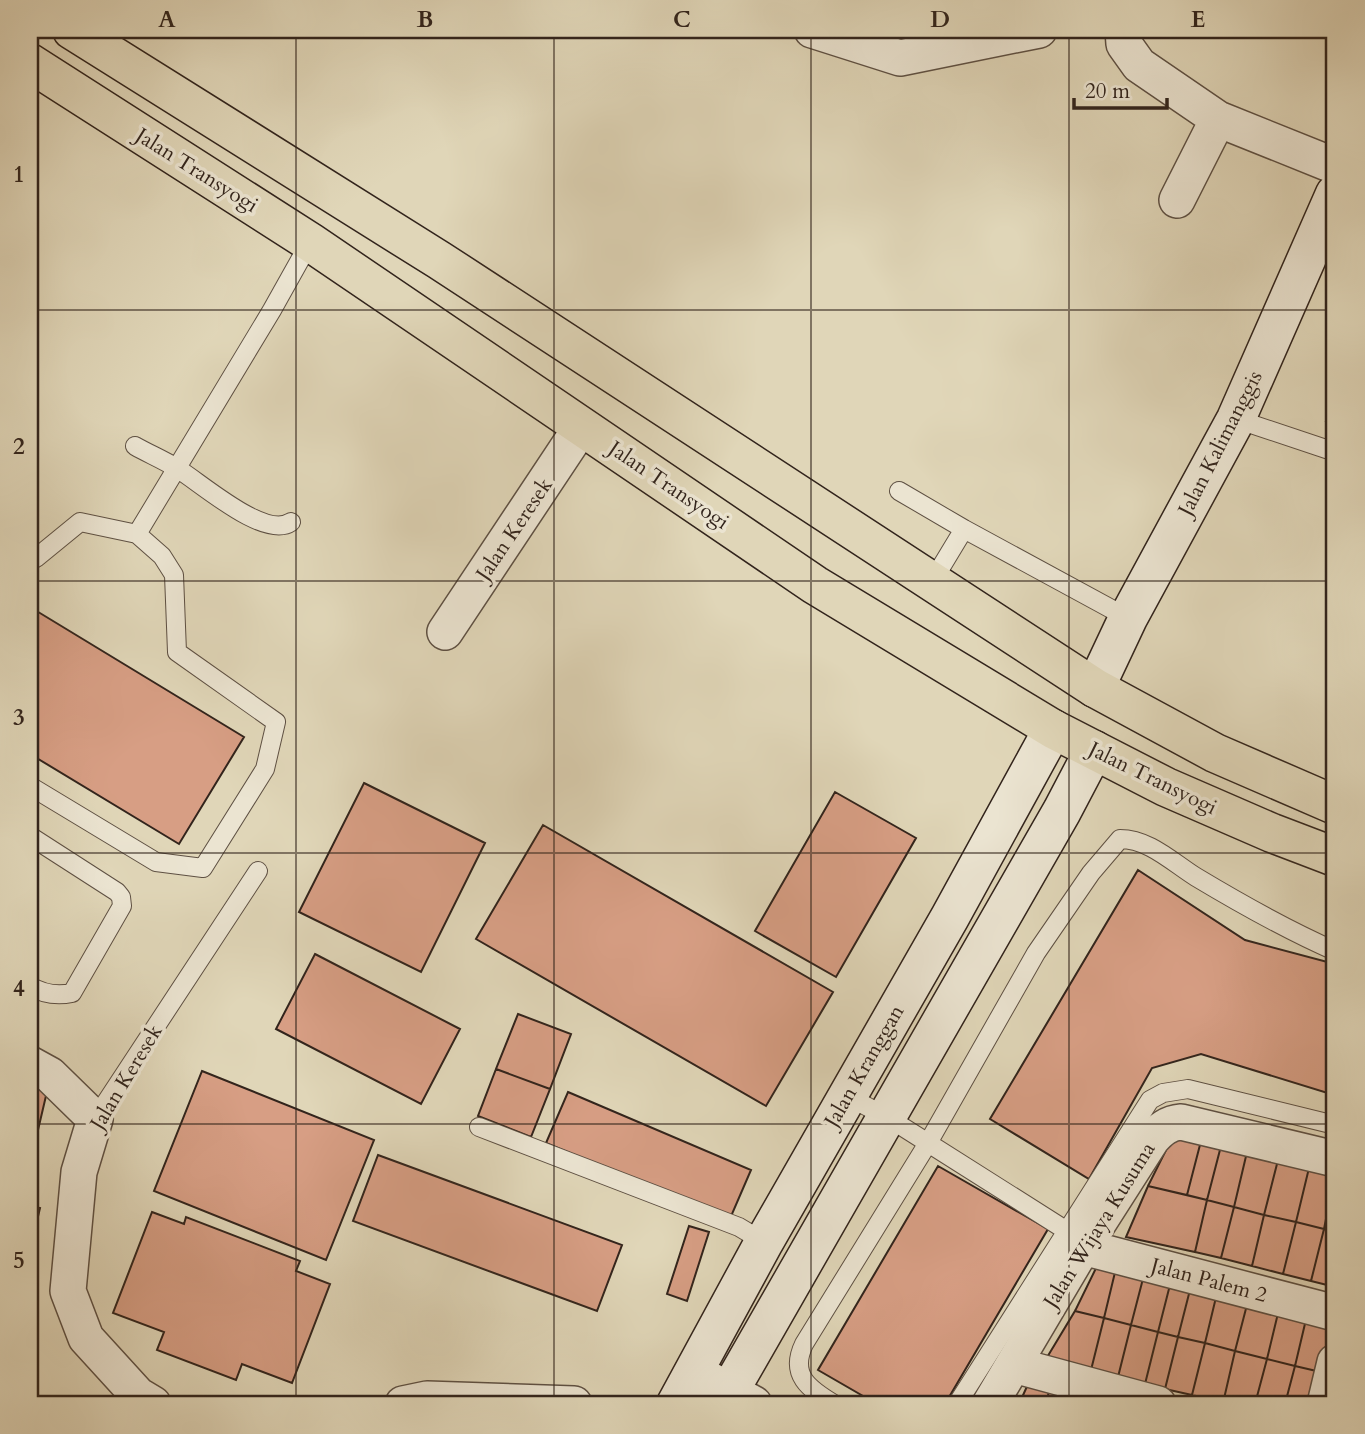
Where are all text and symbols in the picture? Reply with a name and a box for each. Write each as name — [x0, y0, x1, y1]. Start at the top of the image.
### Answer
text: A — [158, 4, 176, 35]
text: B — [417, 4, 433, 35]
text: C — [673, 4, 691, 35]
text: D — [930, 4, 950, 35]
text: E — [1191, 4, 1205, 35]
scale bar — [1074, 66, 1167, 110]
text: 20 m — [1085, 77, 1130, 106]
street label: Jalan Transyogi — [127, 120, 264, 220]
text: 1 — [13, 159, 25, 190]
street label: Jalan Kalimanggis — [1170, 366, 1270, 523]
text: 2 — [13, 431, 25, 462]
street label: Jalan Transyogi — [600, 433, 735, 536]
street label: Jalan Keresek — [468, 471, 560, 589]
text: 3 — [13, 702, 25, 733]
street label: Jalan Transyogi — [1081, 734, 1222, 822]
text: 4 — [13, 973, 25, 1004]
street label: Jalan Kranggan — [816, 1000, 911, 1135]
street label: Jalan Keresek — [82, 1018, 170, 1138]
street label: Jalan Wijaya Kusuma — [1035, 1137, 1162, 1316]
text: 5 — [13, 1245, 25, 1276]
street label: Jalan Palem 2 — [1145, 1250, 1270, 1310]

